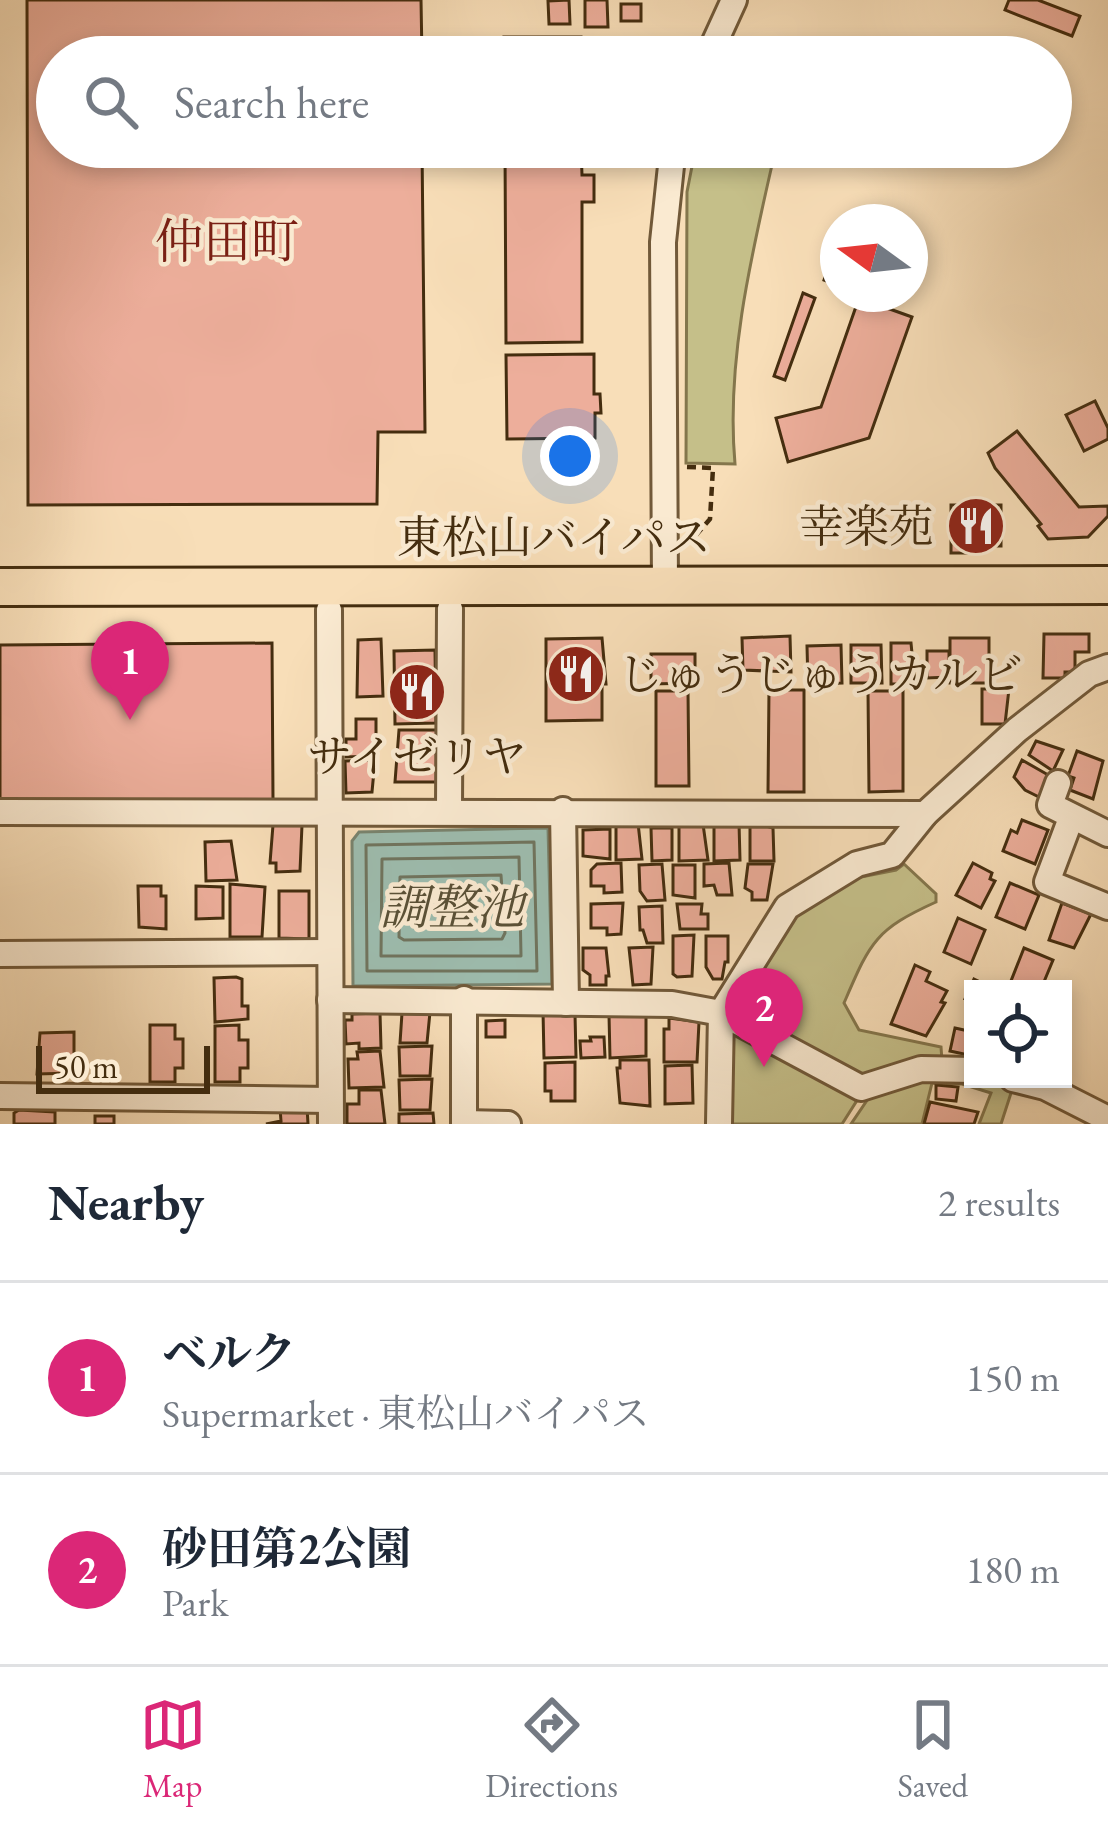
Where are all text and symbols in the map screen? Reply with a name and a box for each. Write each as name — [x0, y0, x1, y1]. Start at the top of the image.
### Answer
search box — [36, 36, 1072, 168]
icon: search — [78, 69, 144, 135]
text: Search here — [174, 73, 369, 131]
north arrow — [820, 204, 928, 312]
district label: 仲田町 — [155, 210, 299, 272]
your location — [540, 426, 600, 486]
restaurant icon: 幸楽苑 — [945, 495, 1007, 557]
place label: 幸楽苑 — [799, 497, 934, 555]
street label: 東松山バイパス — [397, 508, 711, 566]
pin: 1 — [91, 621, 169, 720]
restaurant icon: じゅうじゅうカルビ — [545, 643, 607, 705]
place label: じゅうじゅうカルビ — [618, 645, 1023, 703]
restaurant icon: サイゼリヤ — [386, 661, 448, 723]
place label: サイゼリヤ — [307, 727, 527, 785]
water label: 調整池 — [380, 876, 529, 938]
pin: 2 — [725, 968, 803, 1067]
map controls — [964, 980, 1072, 1088]
button: locate — [964, 980, 1072, 1088]
scale bar — [36, 1040, 210, 1093]
text: 50 m — [54, 1045, 118, 1088]
text: Nearby — [48, 1169, 204, 1235]
text: 2 results — [938, 1177, 1060, 1228]
text: ベルク — [162, 1324, 296, 1382]
text: 1 — [77, 1352, 97, 1403]
text: 150 m — [966, 1352, 1060, 1403]
text: Supermarket · 東松山バイパス — [162, 1388, 649, 1439]
text: 砂田第2公園 — [162, 1519, 411, 1577]
text: 2 — [77, 1544, 97, 1595]
text: 180 m — [966, 1544, 1060, 1595]
text: Park — [162, 1577, 228, 1628]
tab: Map — [140, 1692, 206, 1807]
tab: Directions — [485, 1692, 618, 1807]
tab: Saved — [898, 1692, 968, 1807]

